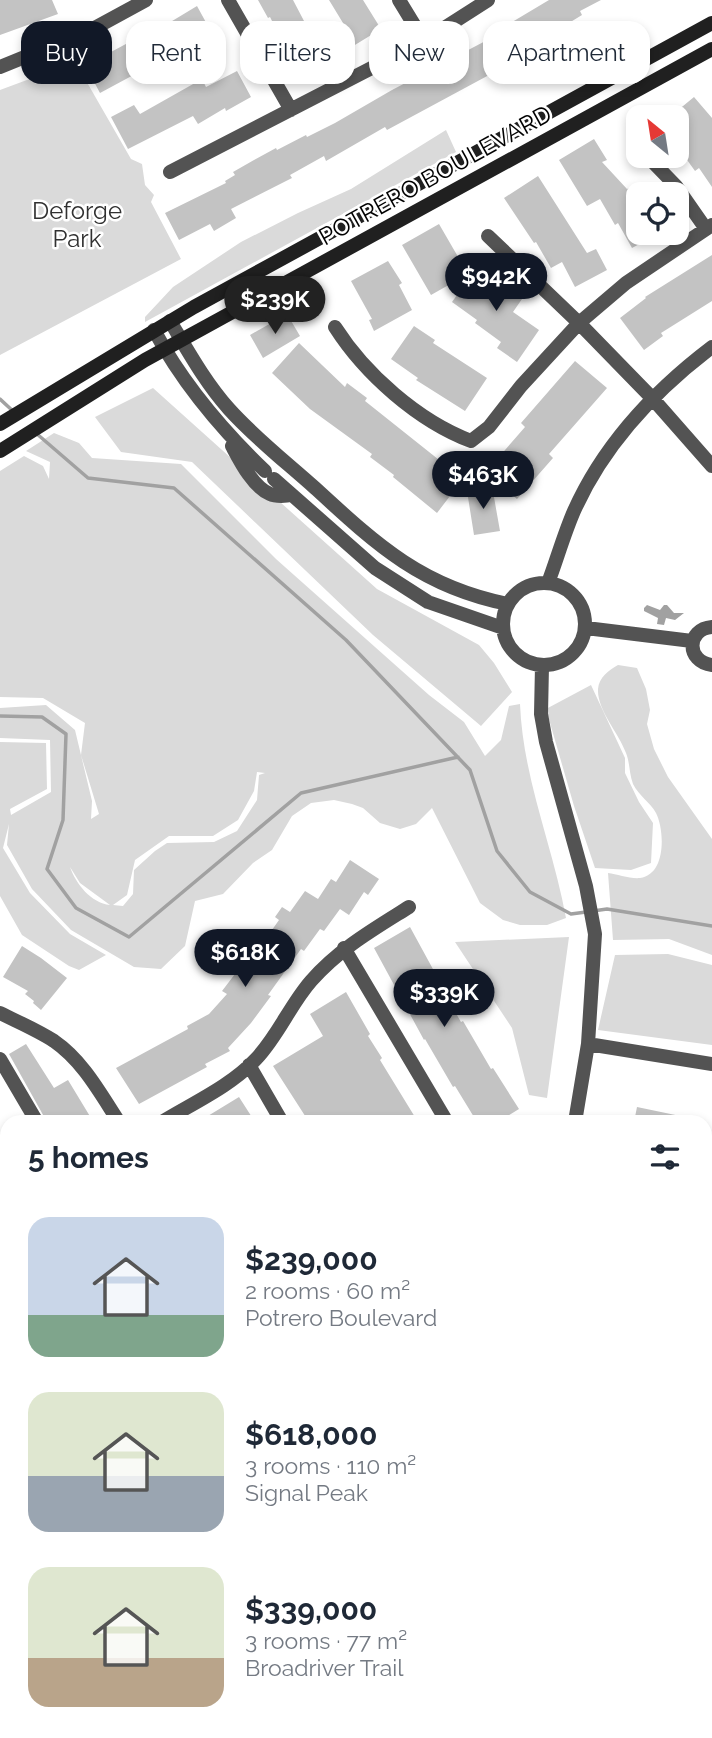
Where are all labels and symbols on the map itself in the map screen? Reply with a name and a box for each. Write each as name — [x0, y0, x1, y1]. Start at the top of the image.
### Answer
street label: POTRERO BOULEVARD — [313, 99, 557, 251]
north arrow — [626, 105, 690, 168]
park label: Deforge Park — [32, 196, 122, 253]
pin: $942K — [447, 254, 545, 313]
pin: $239K — [226, 276, 324, 336]
pin: $463K — [434, 452, 532, 511]
pin: $618K — [196, 930, 294, 989]
pin: $339K — [395, 970, 493, 1029]

